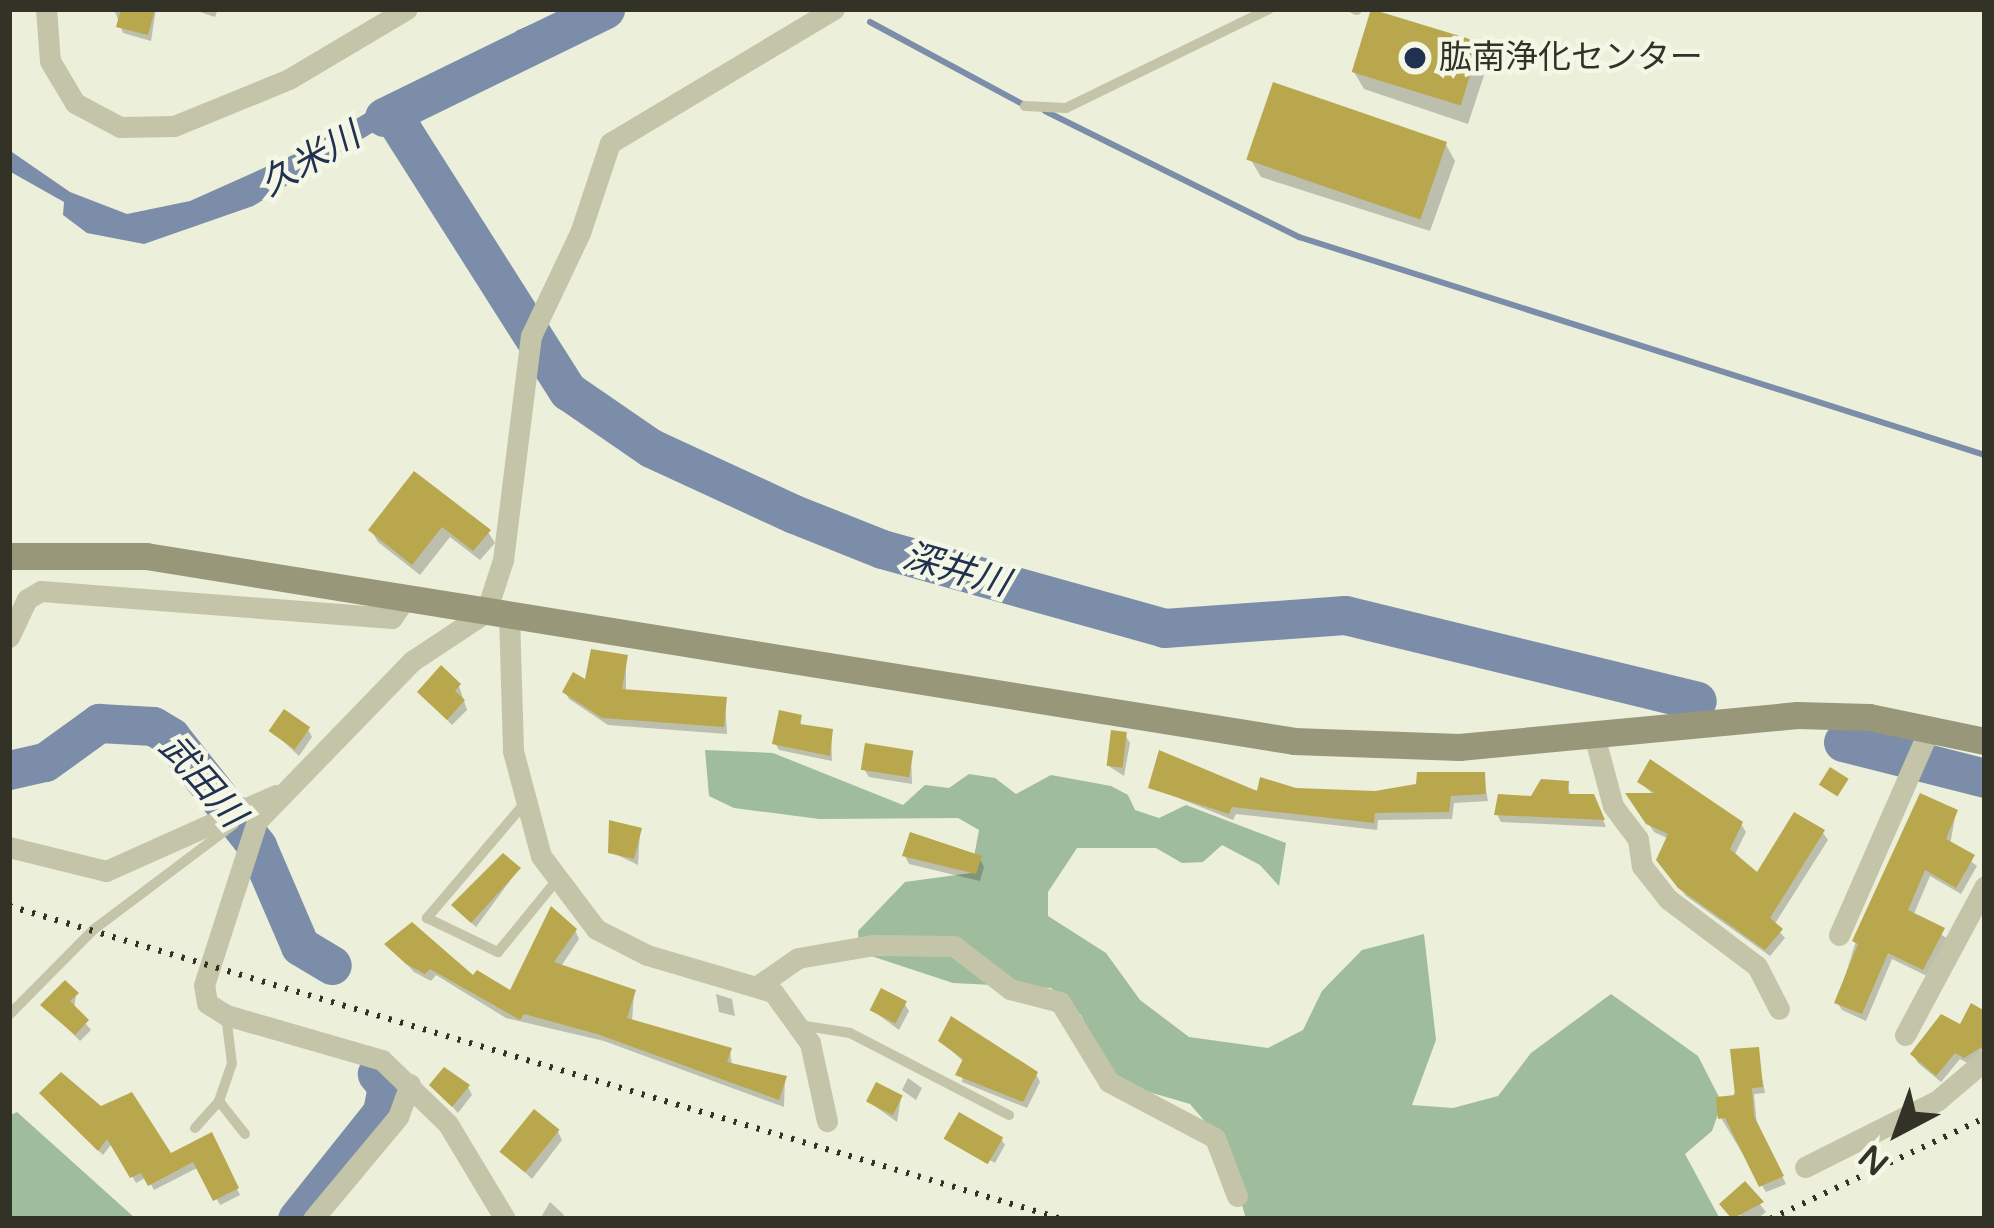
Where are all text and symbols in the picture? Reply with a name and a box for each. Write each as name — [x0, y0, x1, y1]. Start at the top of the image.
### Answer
place label: 肱南浄化センター — [1439, 38, 1703, 78]
marker: 肱南浄化センター — [1402, 45, 1428, 71]
water label: 久米川 — [252, 114, 368, 206]
water label: 深井川 — [898, 534, 1014, 606]
water label: 武田川 — [150, 726, 254, 836]
north arrow — [1838, 1072, 1958, 1192]
text: N — [1851, 1136, 1897, 1183]

